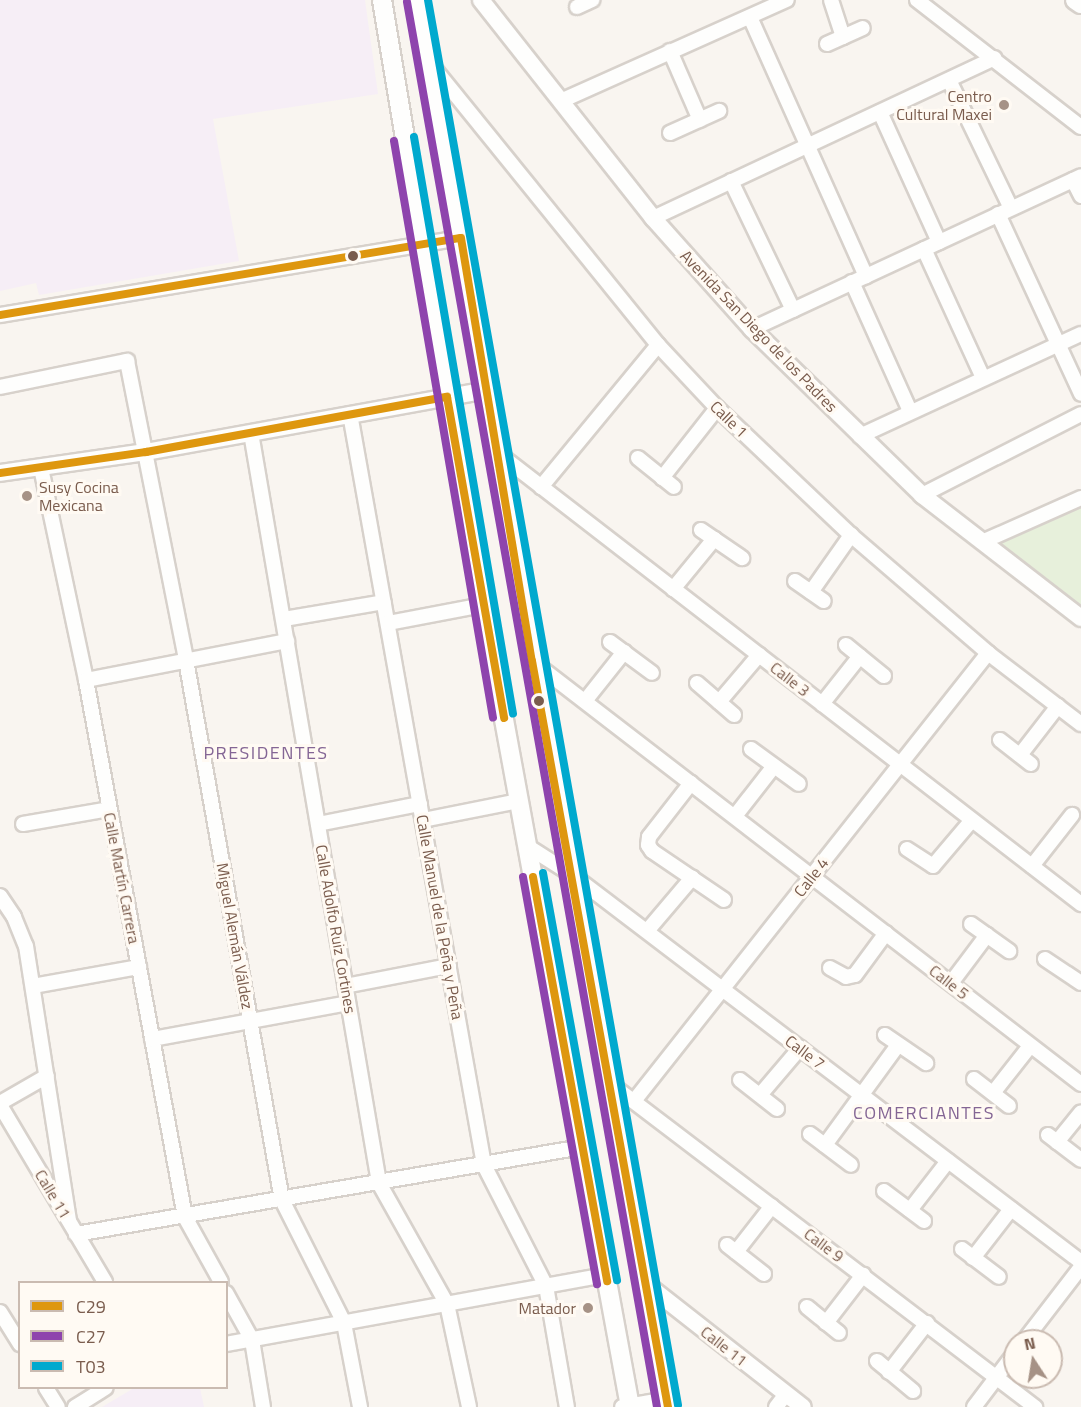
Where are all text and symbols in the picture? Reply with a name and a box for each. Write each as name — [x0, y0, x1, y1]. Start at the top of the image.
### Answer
place label: Centro Cultural Maxei — [896, 86, 992, 124]
marker: Centro Cultural Maxei — [997, 98, 1011, 112]
street label: Avenida San Diego de los Padres — [676, 246, 842, 416]
unlabelled marker — [347, 250, 359, 262]
street label: Calle 1 — [706, 397, 752, 441]
place label: Susy Cocina Mexicana — [39, 477, 119, 515]
marker: Susy Cocina Mexicana — [20, 489, 34, 503]
street label: Calle 3 — [766, 658, 814, 700]
unlabelled marker — [533, 695, 545, 707]
district label: PRESIDENTES — [203, 742, 329, 764]
street label: Calle Martín Carrera — [100, 811, 144, 945]
street label: Calle Manuel de la Peña y Peña — [413, 813, 467, 1021]
street label: Calle Adolfo Ruiz Cortines — [312, 843, 360, 1015]
street label: Calle 4 — [790, 853, 832, 901]
street label: Miguel Alemán Váldez — [213, 861, 257, 1011]
street label: Calle 5 — [925, 961, 973, 1003]
street label: Calle 7 — [781, 1031, 829, 1073]
district label: COMERCIANTES — [853, 1102, 995, 1124]
street label: Calle 11 — [31, 1166, 75, 1222]
street label: Calle 9 — [800, 1224, 848, 1266]
legend — [18, 1281, 228, 1389]
text: C29 — [76, 1293, 106, 1320]
place label: Matador — [518, 1298, 576, 1318]
marker: Matador — [581, 1301, 595, 1315]
street label: Calle 11 — [697, 1322, 751, 1370]
text: C27 — [76, 1323, 106, 1350]
north arrow — [1003, 1329, 1063, 1389]
text: N — [1022, 1330, 1038, 1356]
text: T03 — [76, 1353, 106, 1380]

